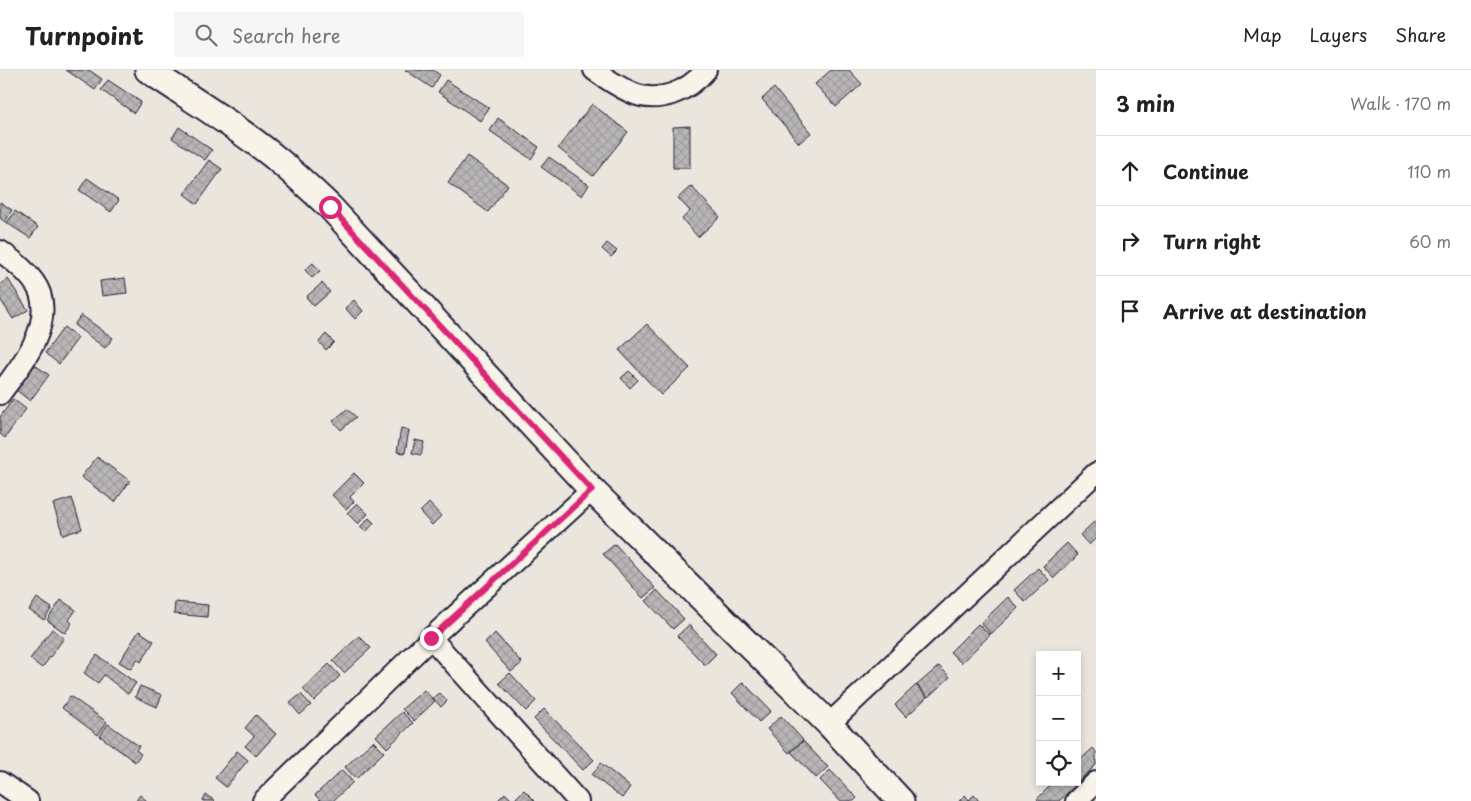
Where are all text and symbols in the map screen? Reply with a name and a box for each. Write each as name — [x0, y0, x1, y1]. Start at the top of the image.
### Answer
search box — [174, 12, 524, 57]
text: Turnpoint — [25, 17, 144, 53]
icon: search — [192, 21, 220, 49]
text: Search here — [232, 21, 341, 49]
text: Map — [1243, 21, 1282, 48]
text: Layers — [1310, 21, 1367, 48]
text: Share — [1395, 21, 1446, 48]
text: 3 min — [1116, 87, 1175, 119]
text: Walk · 170 m — [1350, 91, 1451, 115]
icon: ahead — [1116, 157, 1144, 185]
text: Continue — [1163, 157, 1249, 185]
text: 110 m — [1408, 159, 1451, 183]
route start — [319, 196, 342, 219]
icon: right — [1116, 227, 1144, 255]
text: Turn right — [1163, 227, 1261, 255]
text: 60 m — [1409, 229, 1451, 253]
icon: arrive — [1116, 297, 1144, 325]
text: Arrive at destination — [1163, 297, 1367, 325]
route end — [420, 627, 443, 650]
map controls — [1036, 651, 1081, 786]
button: + — [1036, 651, 1081, 696]
button: − — [1036, 696, 1081, 741]
button: locate — [1036, 741, 1081, 786]

